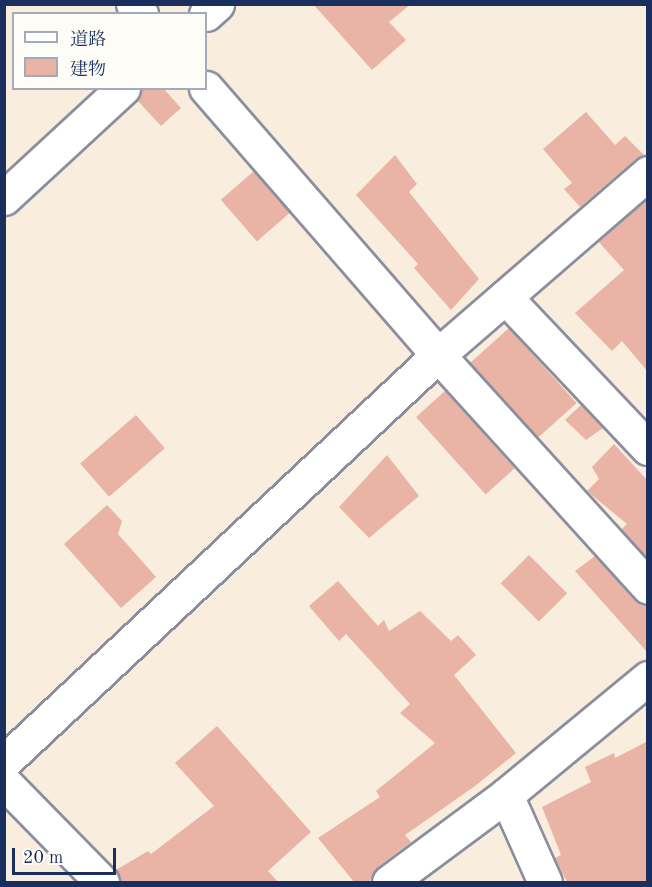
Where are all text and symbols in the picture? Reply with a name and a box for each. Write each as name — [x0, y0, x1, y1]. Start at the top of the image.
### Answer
legend — [12, 12, 207, 90]
text: 道路 — [70, 31, 106, 49]
text: 建物 — [70, 61, 106, 79]
scale bar — [15, 836, 118, 874]
text: 20 m — [23, 849, 63, 867]

